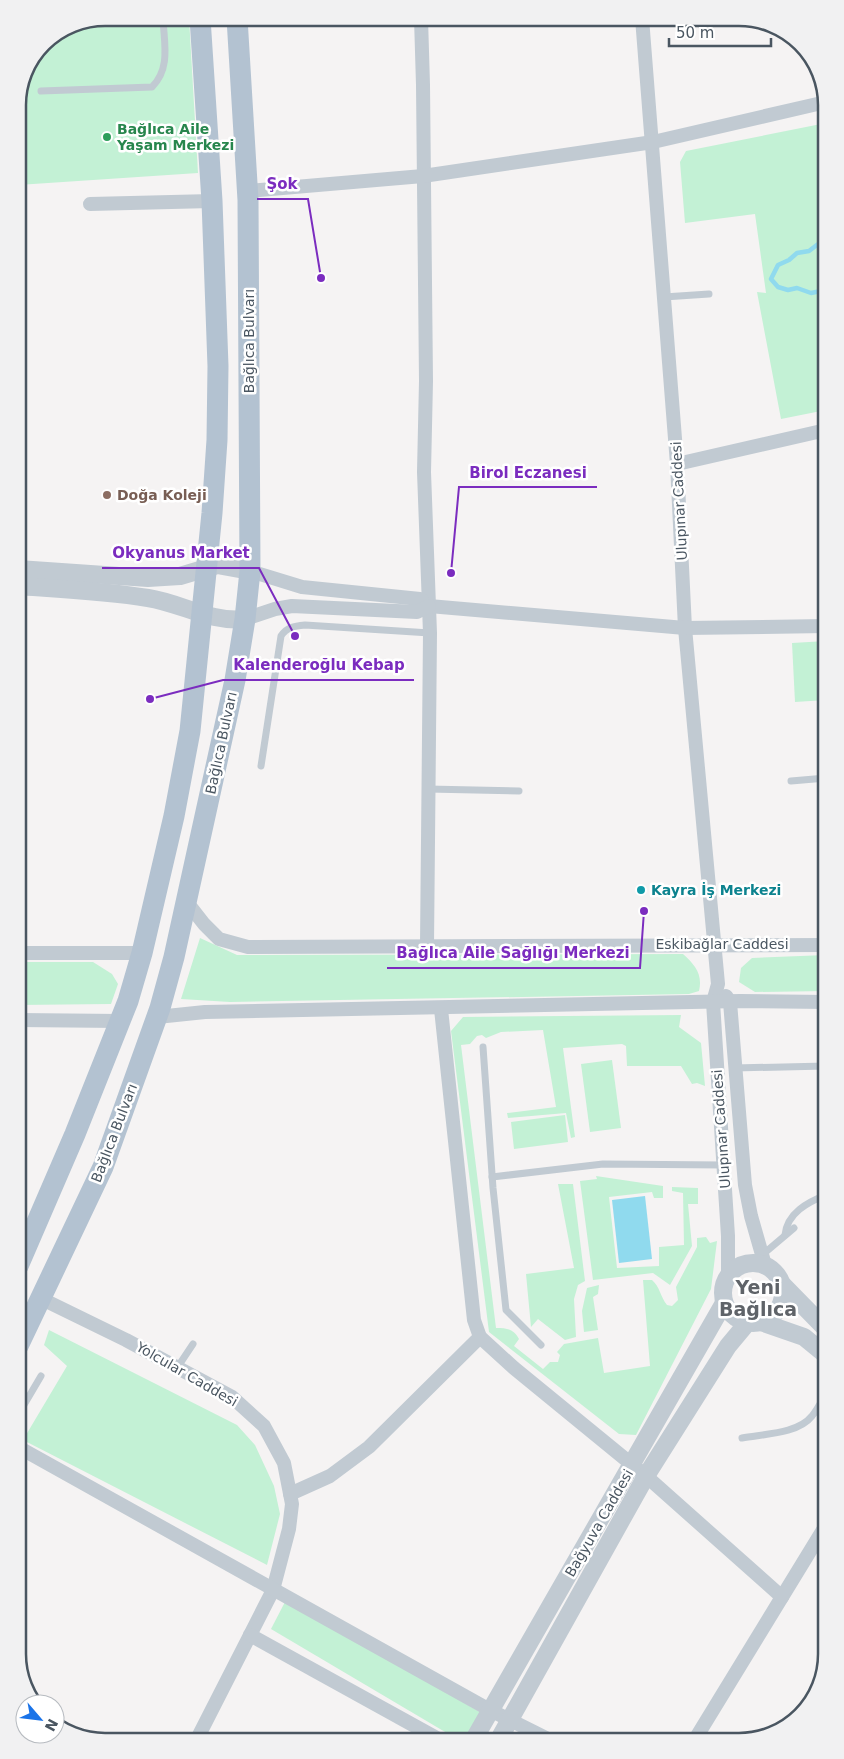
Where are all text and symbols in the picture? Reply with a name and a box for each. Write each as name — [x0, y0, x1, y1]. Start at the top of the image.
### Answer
scale bar — [669, 15, 772, 47]
text: 50 m — [676, 24, 714, 42]
place label: Bağlıca Aile Yaşam Merkezi — [116, 121, 234, 153]
marker: Bağlıca Aile Yaşam Merkezi — [101, 131, 113, 143]
callout: Şok — [257, 169, 308, 199]
text: Şok — [266, 175, 299, 193]
street label: Bağlıca Bulvarı — [241, 289, 257, 393]
street label: Ulupınar Caddesi — [668, 441, 690, 561]
callout: Birol Eczanesi — [459, 457, 597, 487]
text: Birol Eczanesi — [469, 464, 587, 482]
place label: Doğa Koleji — [117, 487, 207, 503]
marker: Doğa Koleji — [101, 489, 113, 501]
callout: Okyanus Market — [102, 538, 259, 568]
text: Okyanus Market — [112, 544, 250, 562]
callout: Kalenderoğlu Kebap — [223, 650, 414, 680]
text: Kalenderoğlu Kebap — [233, 656, 405, 674]
street label: Bağlıca Bulvarı — [202, 690, 240, 796]
place label: Kayra İş Merkezi — [651, 882, 781, 898]
marker: Kayra İş Merkezi — [635, 884, 647, 896]
street label: Eskibağlar Caddesi — [655, 936, 789, 952]
callout: Bağlıca Aile Sağlığı Merkezi — [387, 938, 640, 968]
text: Bağlıca Aile Sağlığı Merkezi — [396, 944, 630, 962]
street label: Ulupınar Caddesi — [709, 1069, 733, 1189]
street label: Bağlıca Bulvarı — [88, 1081, 140, 1185]
district label: Yeni Bağlıca — [719, 1276, 797, 1320]
street label: Yolcular Caddesi — [133, 1338, 241, 1410]
street label: Bağyuva Caddesi — [562, 1466, 636, 1580]
north arrow — [15, 1694, 65, 1744]
text: N — [42, 1716, 61, 1734]

